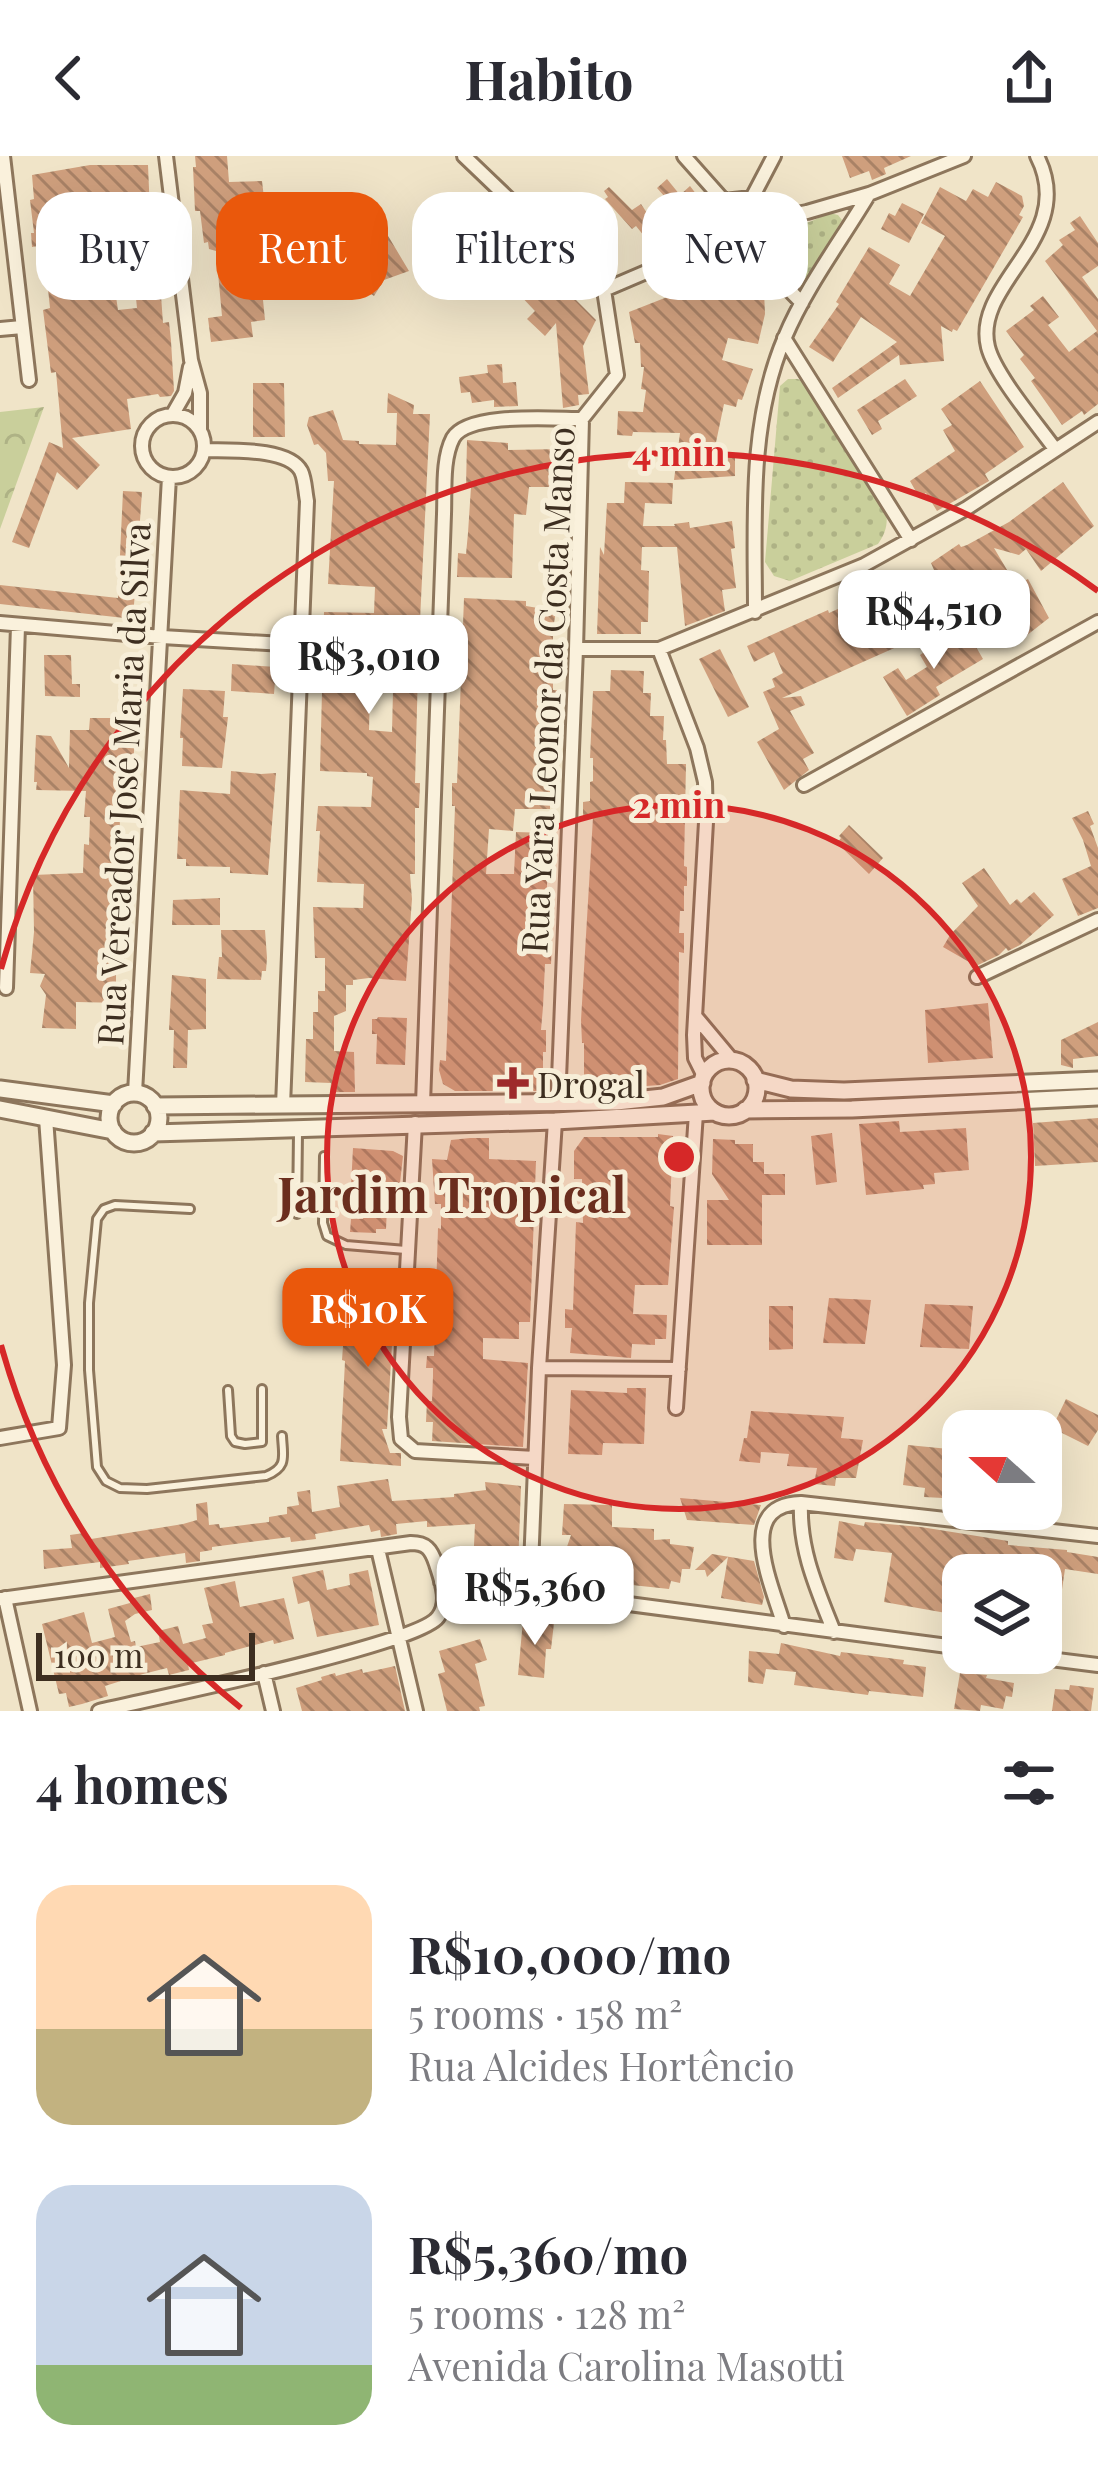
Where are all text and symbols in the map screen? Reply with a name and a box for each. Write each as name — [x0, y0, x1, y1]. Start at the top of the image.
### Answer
text: Habito — [465, 42, 633, 114]
icon: back — [36, 45, 102, 111]
icon: share — [996, 45, 1062, 111]
chip: Buy — [36, 192, 192, 300]
chip: Rent — [216, 192, 388, 300]
chip: Filters — [412, 192, 618, 300]
chip: New — [642, 192, 808, 300]
street label: Rua Yara Leonor da Costa Manso — [508, 426, 584, 954]
text: 4 min — [632, 427, 726, 475]
street label: Rua Vereador José Maria da Silva — [84, 521, 160, 1047]
pin: R$4,510 — [823, 570, 1045, 672]
text: R$4,510 — [865, 583, 1003, 635]
pin: R$3,010 — [258, 615, 480, 717]
text: R$3,010 — [297, 628, 441, 680]
text: 2 min — [633, 779, 725, 827]
place label: Drogal — [537, 1059, 645, 1107]
marker: Drogal — [500, 1070, 526, 1096]
centre of rings — [658, 1136, 700, 1178]
district label: Jardim Tropical — [276, 1161, 627, 1225]
pin: R$10K — [284, 1268, 452, 1370]
text: R$10K — [309, 1281, 427, 1333]
north arrow — [942, 1410, 1062, 1530]
map controls — [942, 1410, 1062, 1674]
pin: R$5,360 — [424, 1546, 646, 1648]
button: layers — [942, 1554, 1062, 1674]
text: R$5,360 — [464, 1559, 606, 1611]
scale bar — [36, 1627, 255, 1680]
text: 100 m — [54, 1632, 143, 1676]
text: 4 homes — [36, 1749, 229, 1817]
icon: filters — [996, 1750, 1062, 1816]
text: R$10,000/mo — [408, 1919, 731, 1987]
icon: home — [132, 1933, 276, 2077]
text: 5 rooms · 158 m² — [408, 1987, 682, 2039]
text: Rua Alcides Hortêncio — [408, 2039, 795, 2091]
text: R$5,360/mo — [408, 2219, 688, 2287]
icon: home — [132, 2233, 276, 2377]
text: 5 rooms · 128 m² — [408, 2287, 685, 2339]
text: Avenida Carolina Masotti — [408, 2339, 845, 2391]

